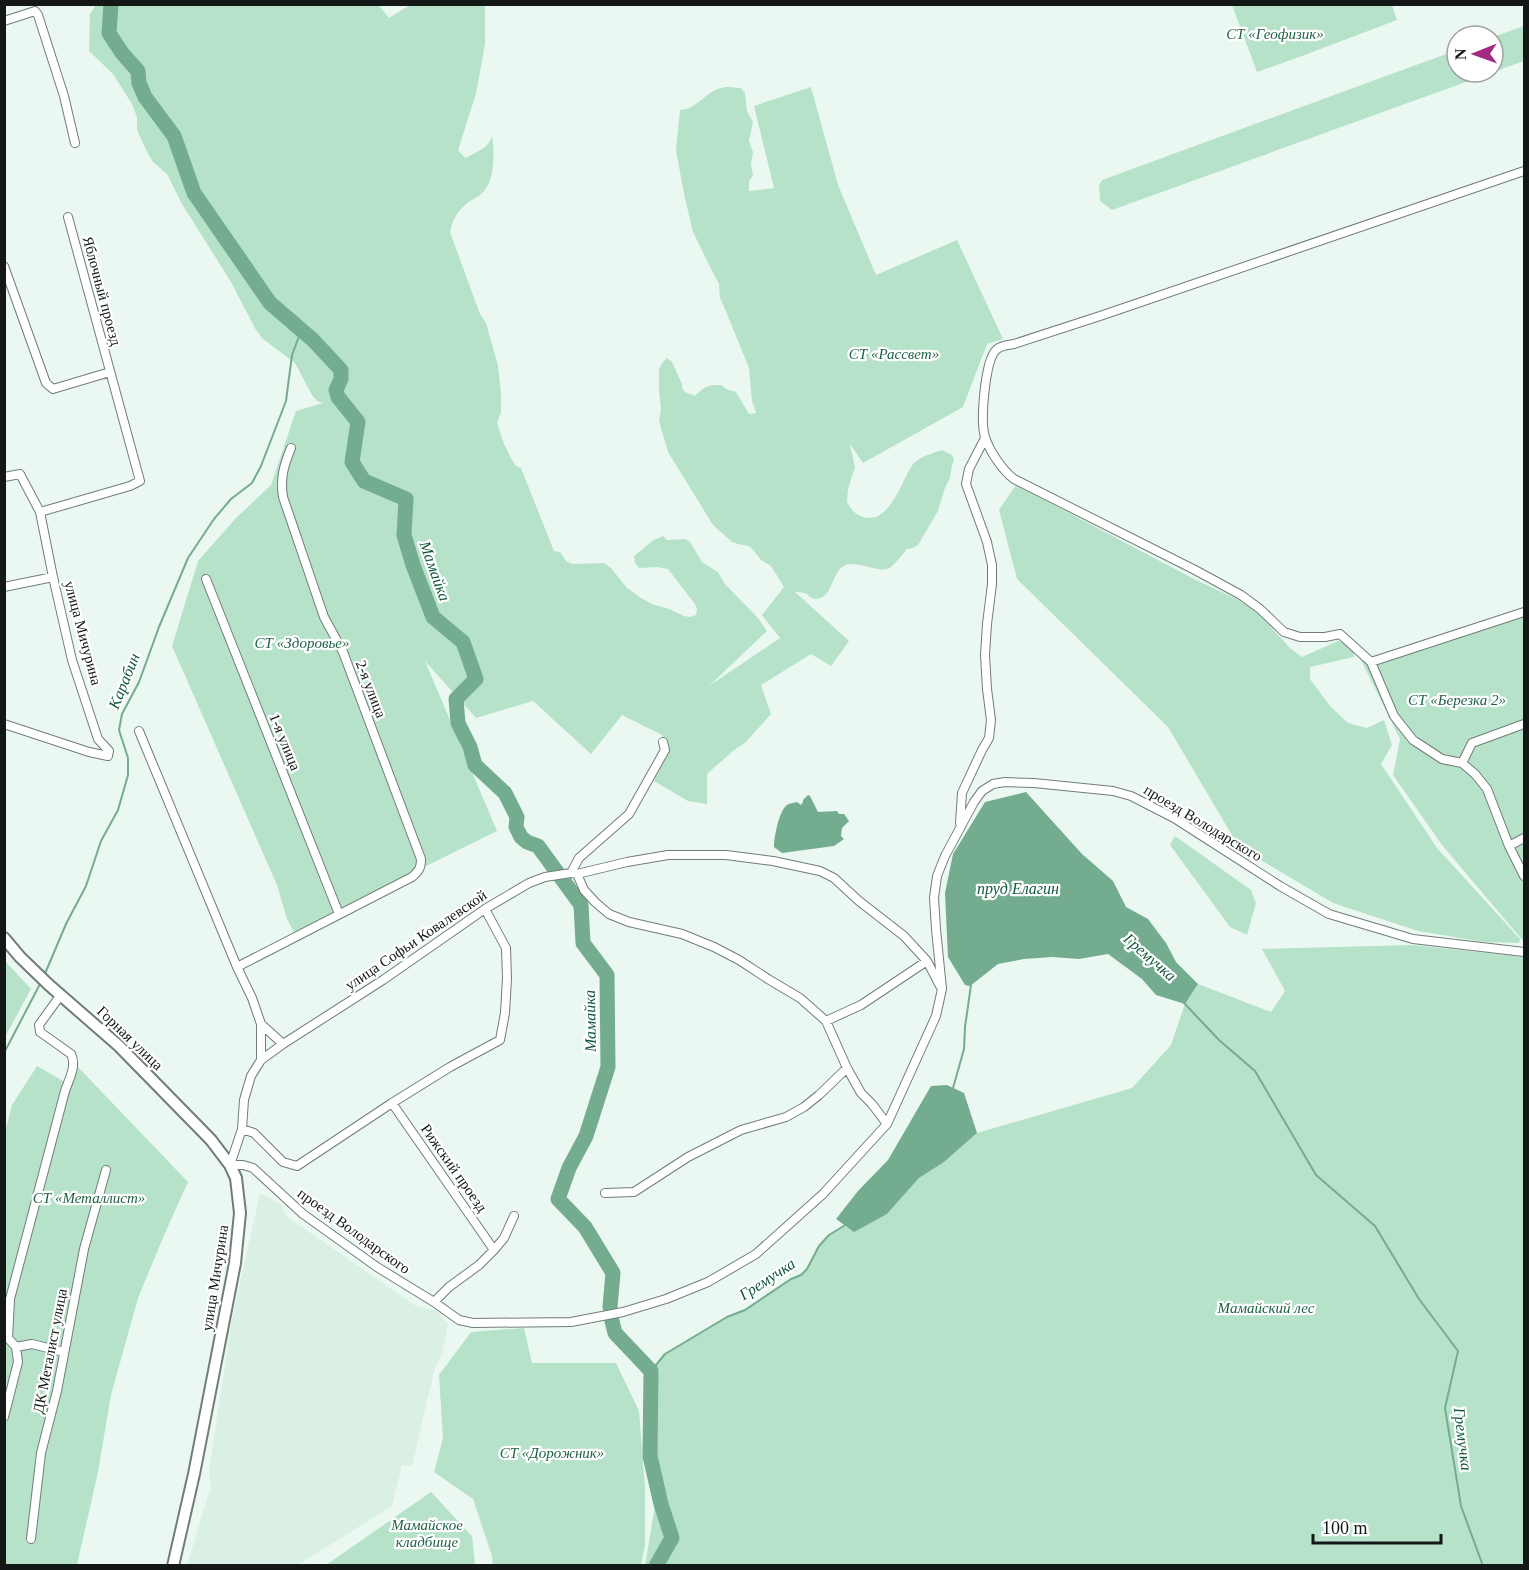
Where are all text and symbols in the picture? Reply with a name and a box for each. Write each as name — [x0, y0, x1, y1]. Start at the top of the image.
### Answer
north arrow — [1445, 24, 1505, 84]
park label: СТ «Геофизик» — [1226, 26, 1324, 42]
text: N — [1452, 48, 1469, 60]
street label: Яблочный проезд — [80, 235, 124, 348]
park label: СТ «Рассвет» — [849, 346, 939, 362]
water label: Мамайка — [416, 538, 454, 603]
street label: улица Мичурина — [61, 579, 105, 687]
park label: СТ «Здоровье» — [255, 635, 349, 651]
water label: Карабин — [105, 651, 144, 713]
street label: 2-я улица — [353, 658, 389, 720]
park label: СТ «Березка 2» — [1408, 692, 1506, 708]
street label: 1-я улица — [266, 711, 304, 773]
street label: проезд Володарского — [1141, 781, 1265, 865]
water label: пруд Елагин — [977, 880, 1059, 898]
street label: улица Софьи Ковалевской — [342, 887, 490, 993]
water label: Гремучка — [1119, 929, 1179, 985]
water label: Мамайка — [581, 990, 599, 1053]
street label: Горная улица — [94, 1003, 166, 1073]
street label: Рижский проезд — [418, 1121, 490, 1215]
street label: проезд Володарского — [295, 1185, 413, 1277]
park label: СТ «Металлист» — [33, 1190, 145, 1206]
street label: улица Мичурина — [199, 1223, 231, 1332]
water label: Гремучка — [735, 1255, 799, 1305]
street label: ДК Металист улица — [30, 1287, 70, 1415]
park label: Мамайский лес — [1217, 1300, 1315, 1316]
water label: Гремучка — [1450, 1406, 1475, 1472]
park label: СТ «Дорожник» — [500, 1445, 604, 1461]
scale bar — [1313, 1507, 1440, 1545]
park label: Мамайское кладбище — [390, 1517, 463, 1550]
text: 100 m — [1322, 1518, 1368, 1538]

